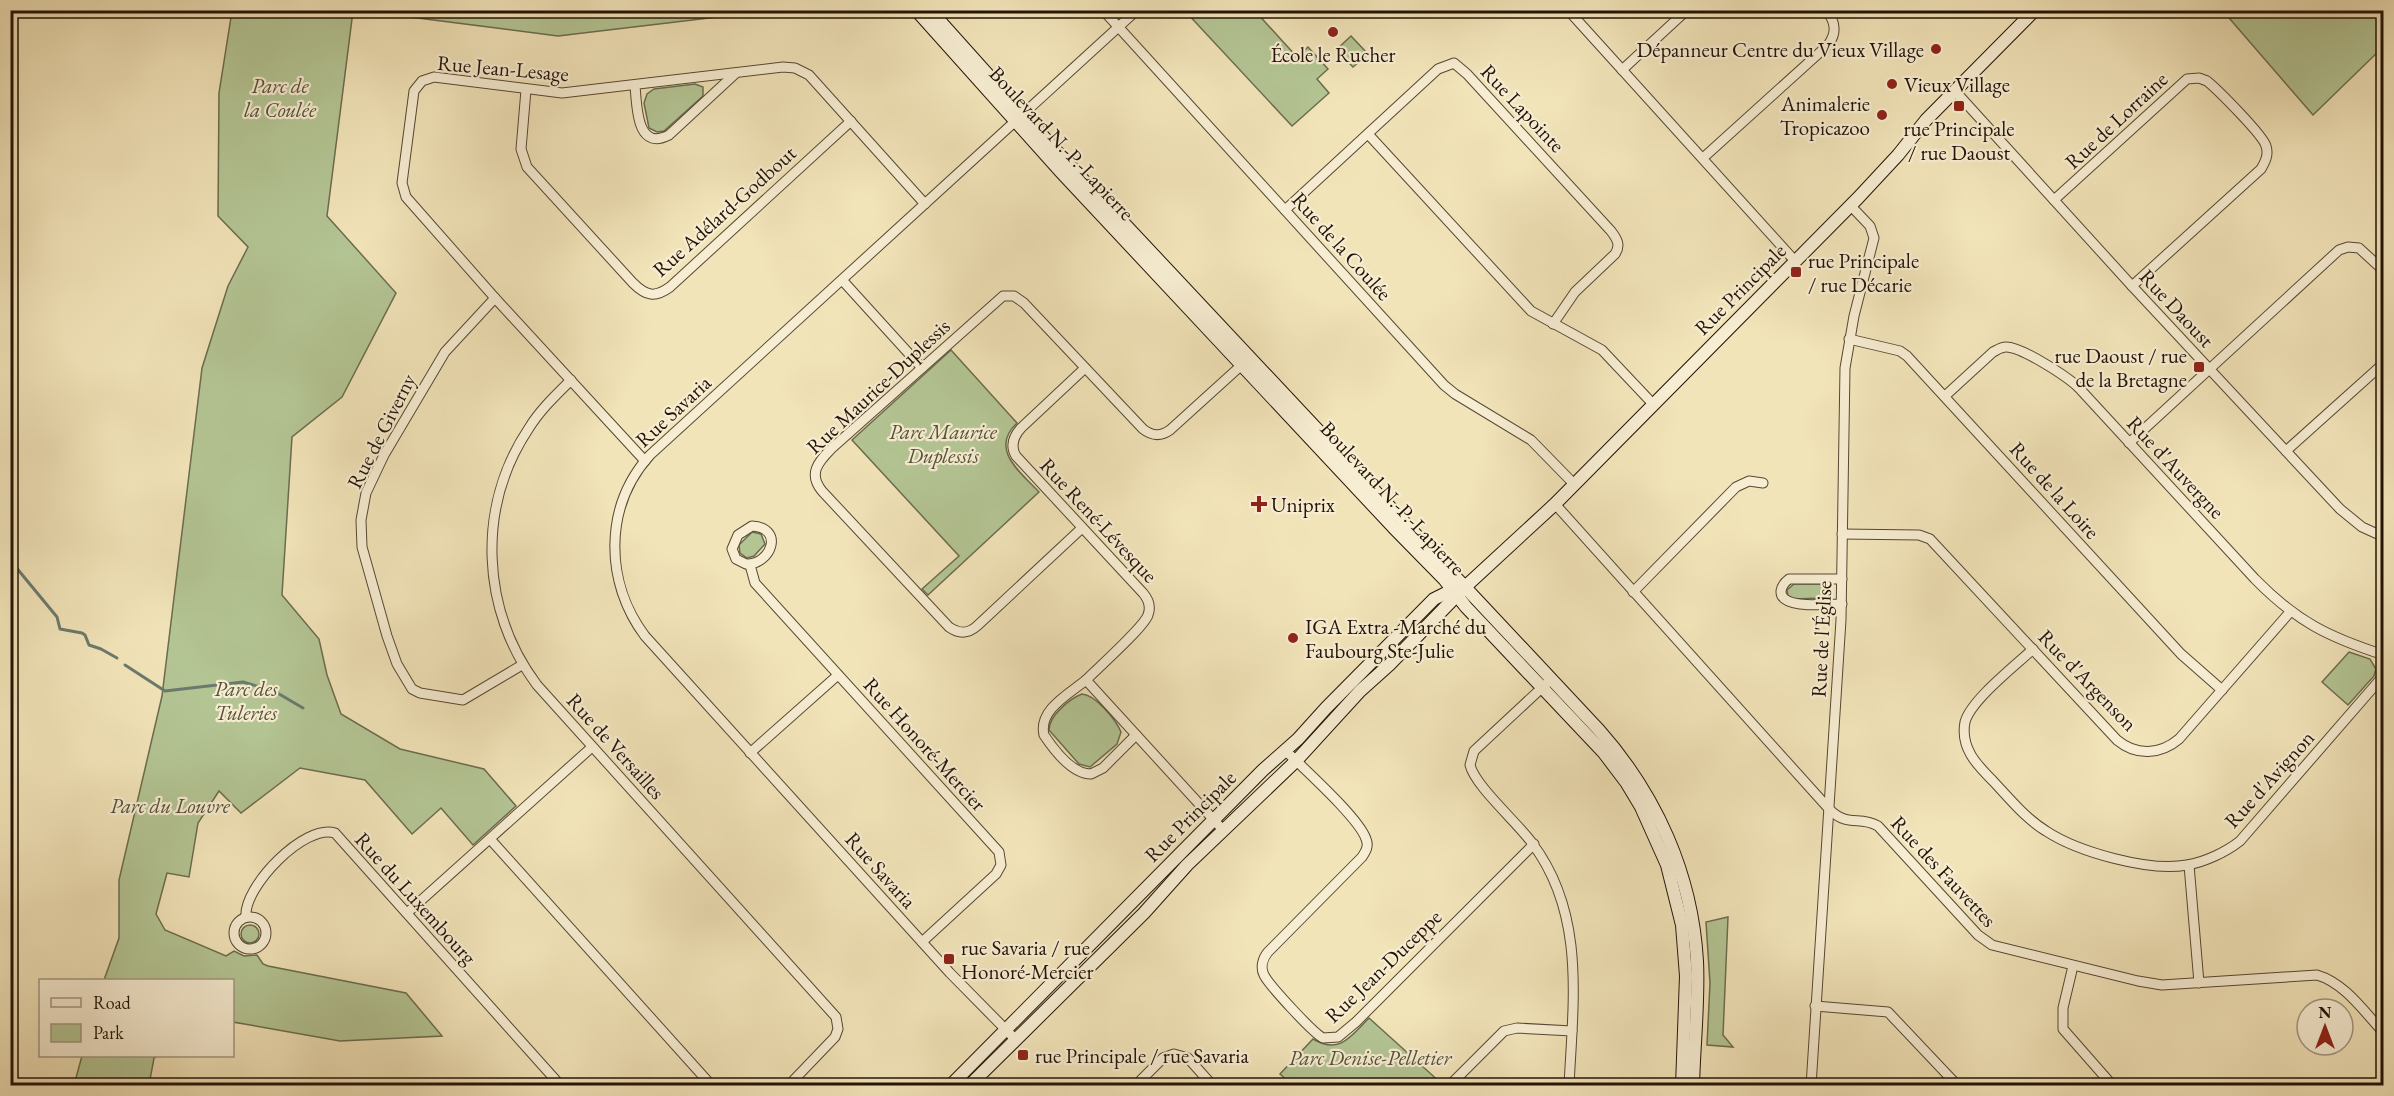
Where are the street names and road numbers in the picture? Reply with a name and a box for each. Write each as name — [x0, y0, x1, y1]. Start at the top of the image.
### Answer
street label: Rue Jean-Lesage — [436, 49, 570, 87]
street label: Rue Lapointe — [1475, 58, 1571, 158]
street label: Boulevard N.-P.-Lapierre — [984, 60, 1140, 226]
street label: Rue de Lorraine — [2059, 65, 2173, 175]
street label: Rue Adélard-Godbout — [647, 139, 802, 283]
street label: Rue de la Coulée — [1286, 186, 1398, 306]
street label: Rue Principale — [1688, 237, 1792, 341]
street label: Rue Daoust — [2134, 263, 2220, 353]
street label: Rue Maurice-Duplessis — [800, 312, 956, 460]
street label: Rue de Giverny — [341, 368, 422, 493]
street label: Rue Savaria — [629, 369, 717, 453]
street label: Rue d'Auvergne — [2121, 410, 2231, 524]
street label: Boulevard N.-P.-Lapierre — [1315, 415, 1471, 581]
street label: Rue de la Loire — [2004, 436, 2106, 544]
street label: Rue René-Lévesque — [1034, 452, 1164, 588]
street label: Rue de l'Église — [1804, 580, 1838, 698]
street label: Rue d'Argenson — [2033, 623, 2143, 737]
street label: Rue Honoré-Mercier — [858, 671, 992, 817]
street label: Rue de Versailles — [561, 687, 671, 805]
street label: Rue d'Avignon — [2218, 724, 2320, 834]
street label: Rue Principale — [1138, 764, 1242, 868]
street label: Rue des Fauvettes — [1885, 810, 2003, 933]
street label: Rue du Luxembourg — [349, 826, 483, 971]
street label: Rue Savaria — [840, 826, 923, 914]
street label: Rue Jean-Duceppe — [1319, 903, 1447, 1029]

